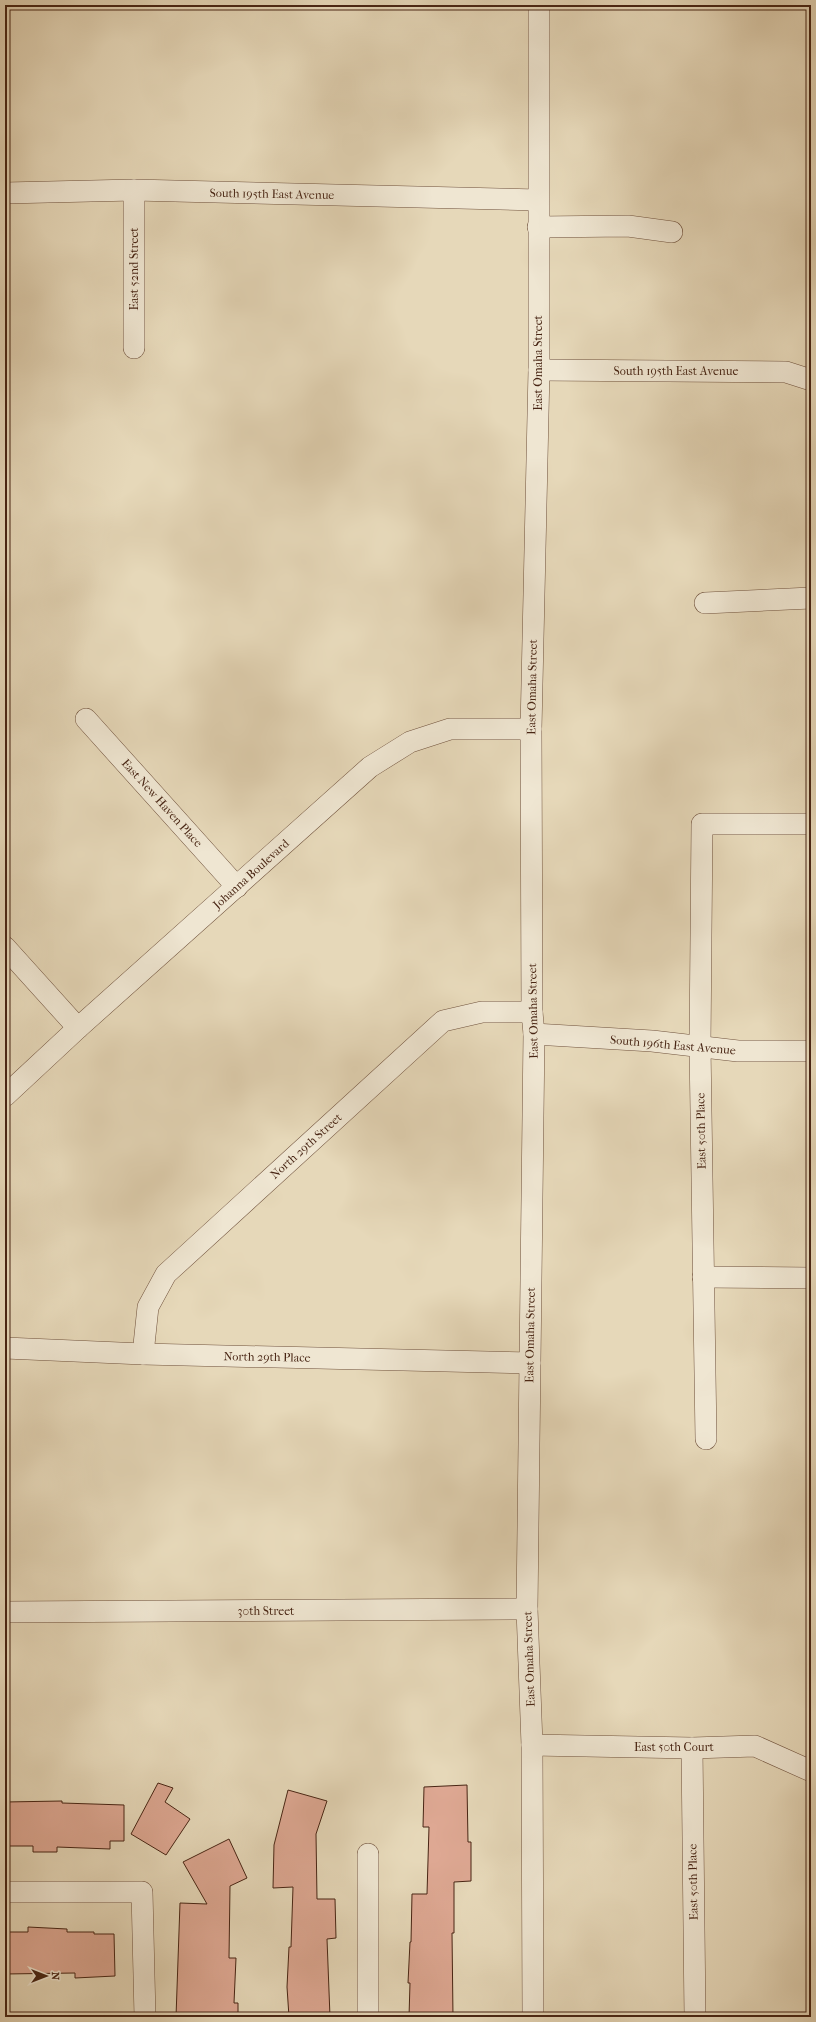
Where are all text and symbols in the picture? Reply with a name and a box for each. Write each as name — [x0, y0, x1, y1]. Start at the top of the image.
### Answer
street label: South 195th East Avenue — [210, 186, 335, 202]
street label: East 52nd Street — [127, 227, 141, 311]
street label: East Omaha Street — [531, 314, 545, 411]
street label: South 195th East Avenue — [614, 364, 738, 378]
street label: East Omaha Street — [524, 638, 540, 735]
street label: East New Haven Place — [119, 756, 205, 850]
street label: Johanna Boulevard — [209, 836, 292, 912]
street label: East Omaha Street — [525, 962, 541, 1059]
street label: South 196th East Avenue — [610, 1033, 736, 1057]
street label: East 50th Place — [693, 1092, 709, 1170]
street label: North 29th Street — [267, 1110, 345, 1182]
street label: East Omaha Street — [522, 1286, 538, 1383]
street label: North 29th Place — [223, 1349, 311, 1365]
street label: 30th Street — [238, 1604, 295, 1618]
street label: East Omaha Street — [520, 1610, 538, 1707]
street label: East 50th Court — [634, 1740, 715, 1754]
street label: East 50th Place — [685, 1843, 701, 1921]
north arrow — [26, 1956, 66, 1996]
text: N — [49, 1972, 62, 1981]

